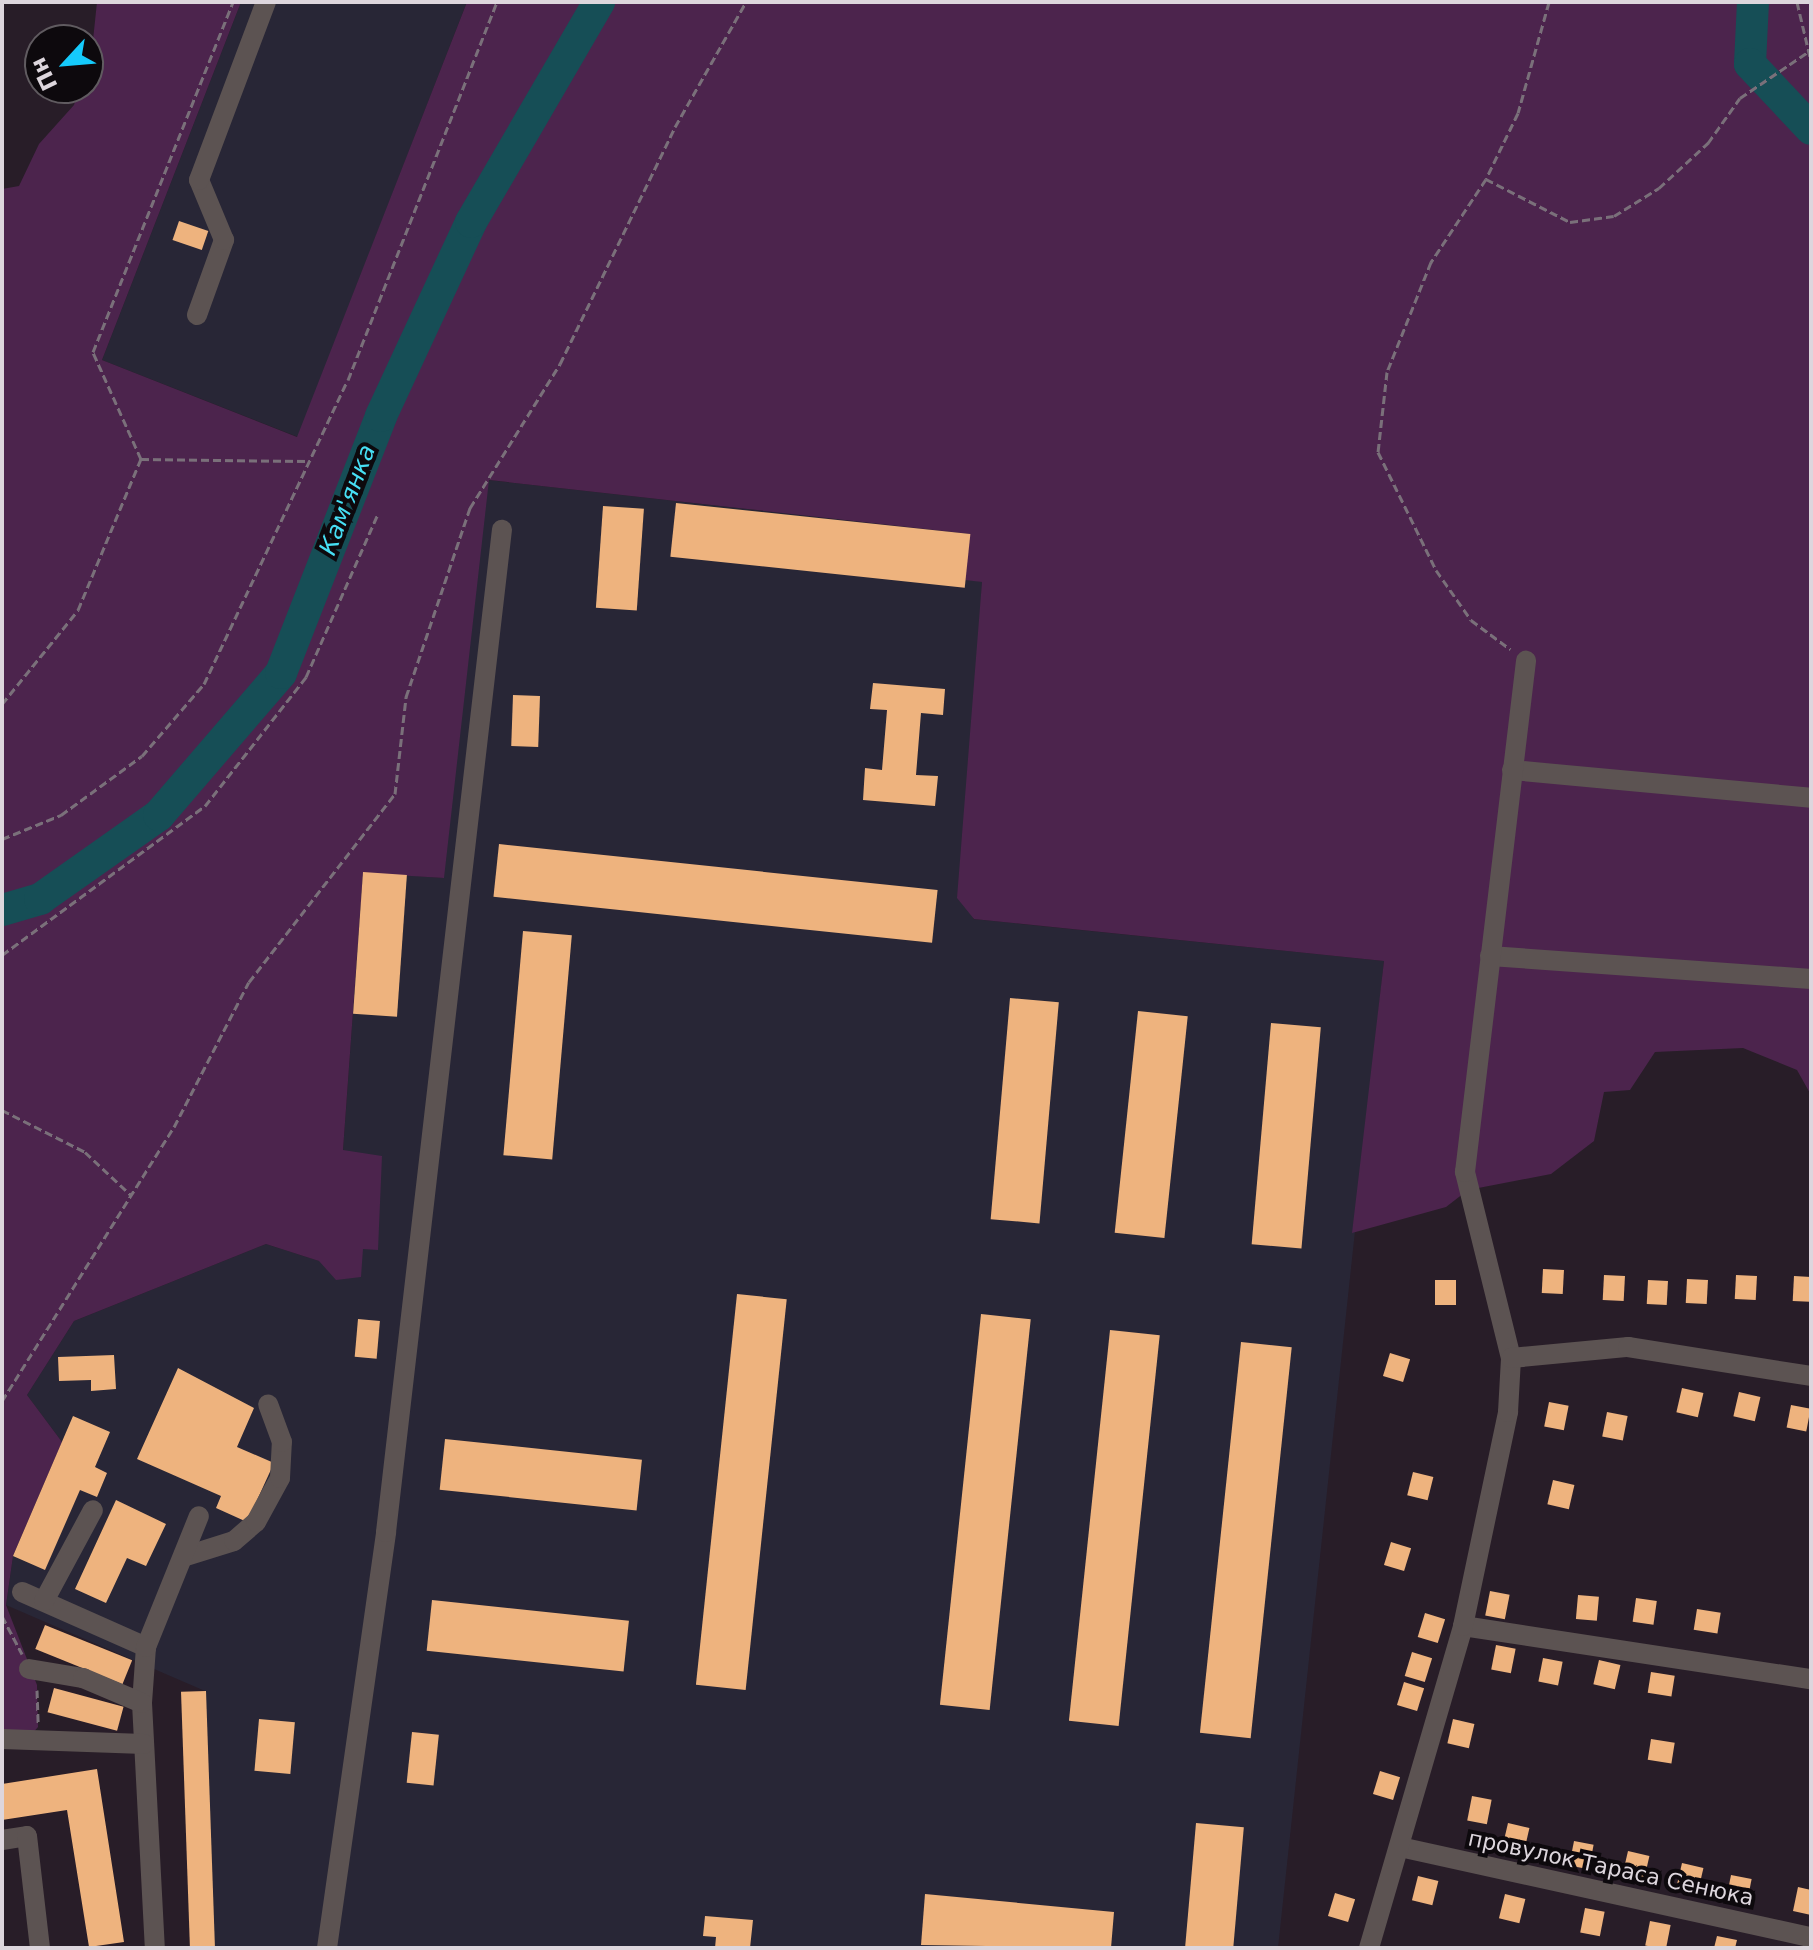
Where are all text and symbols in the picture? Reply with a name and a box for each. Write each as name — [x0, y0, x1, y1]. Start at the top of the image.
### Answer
north arrow — [24, 24, 104, 104]
text: Пн — [25, 53, 62, 94]
water label: Кам'янка — [314, 441, 382, 559]
street label: провулок Тараса Сенюка — [1466, 1825, 1756, 1911]

